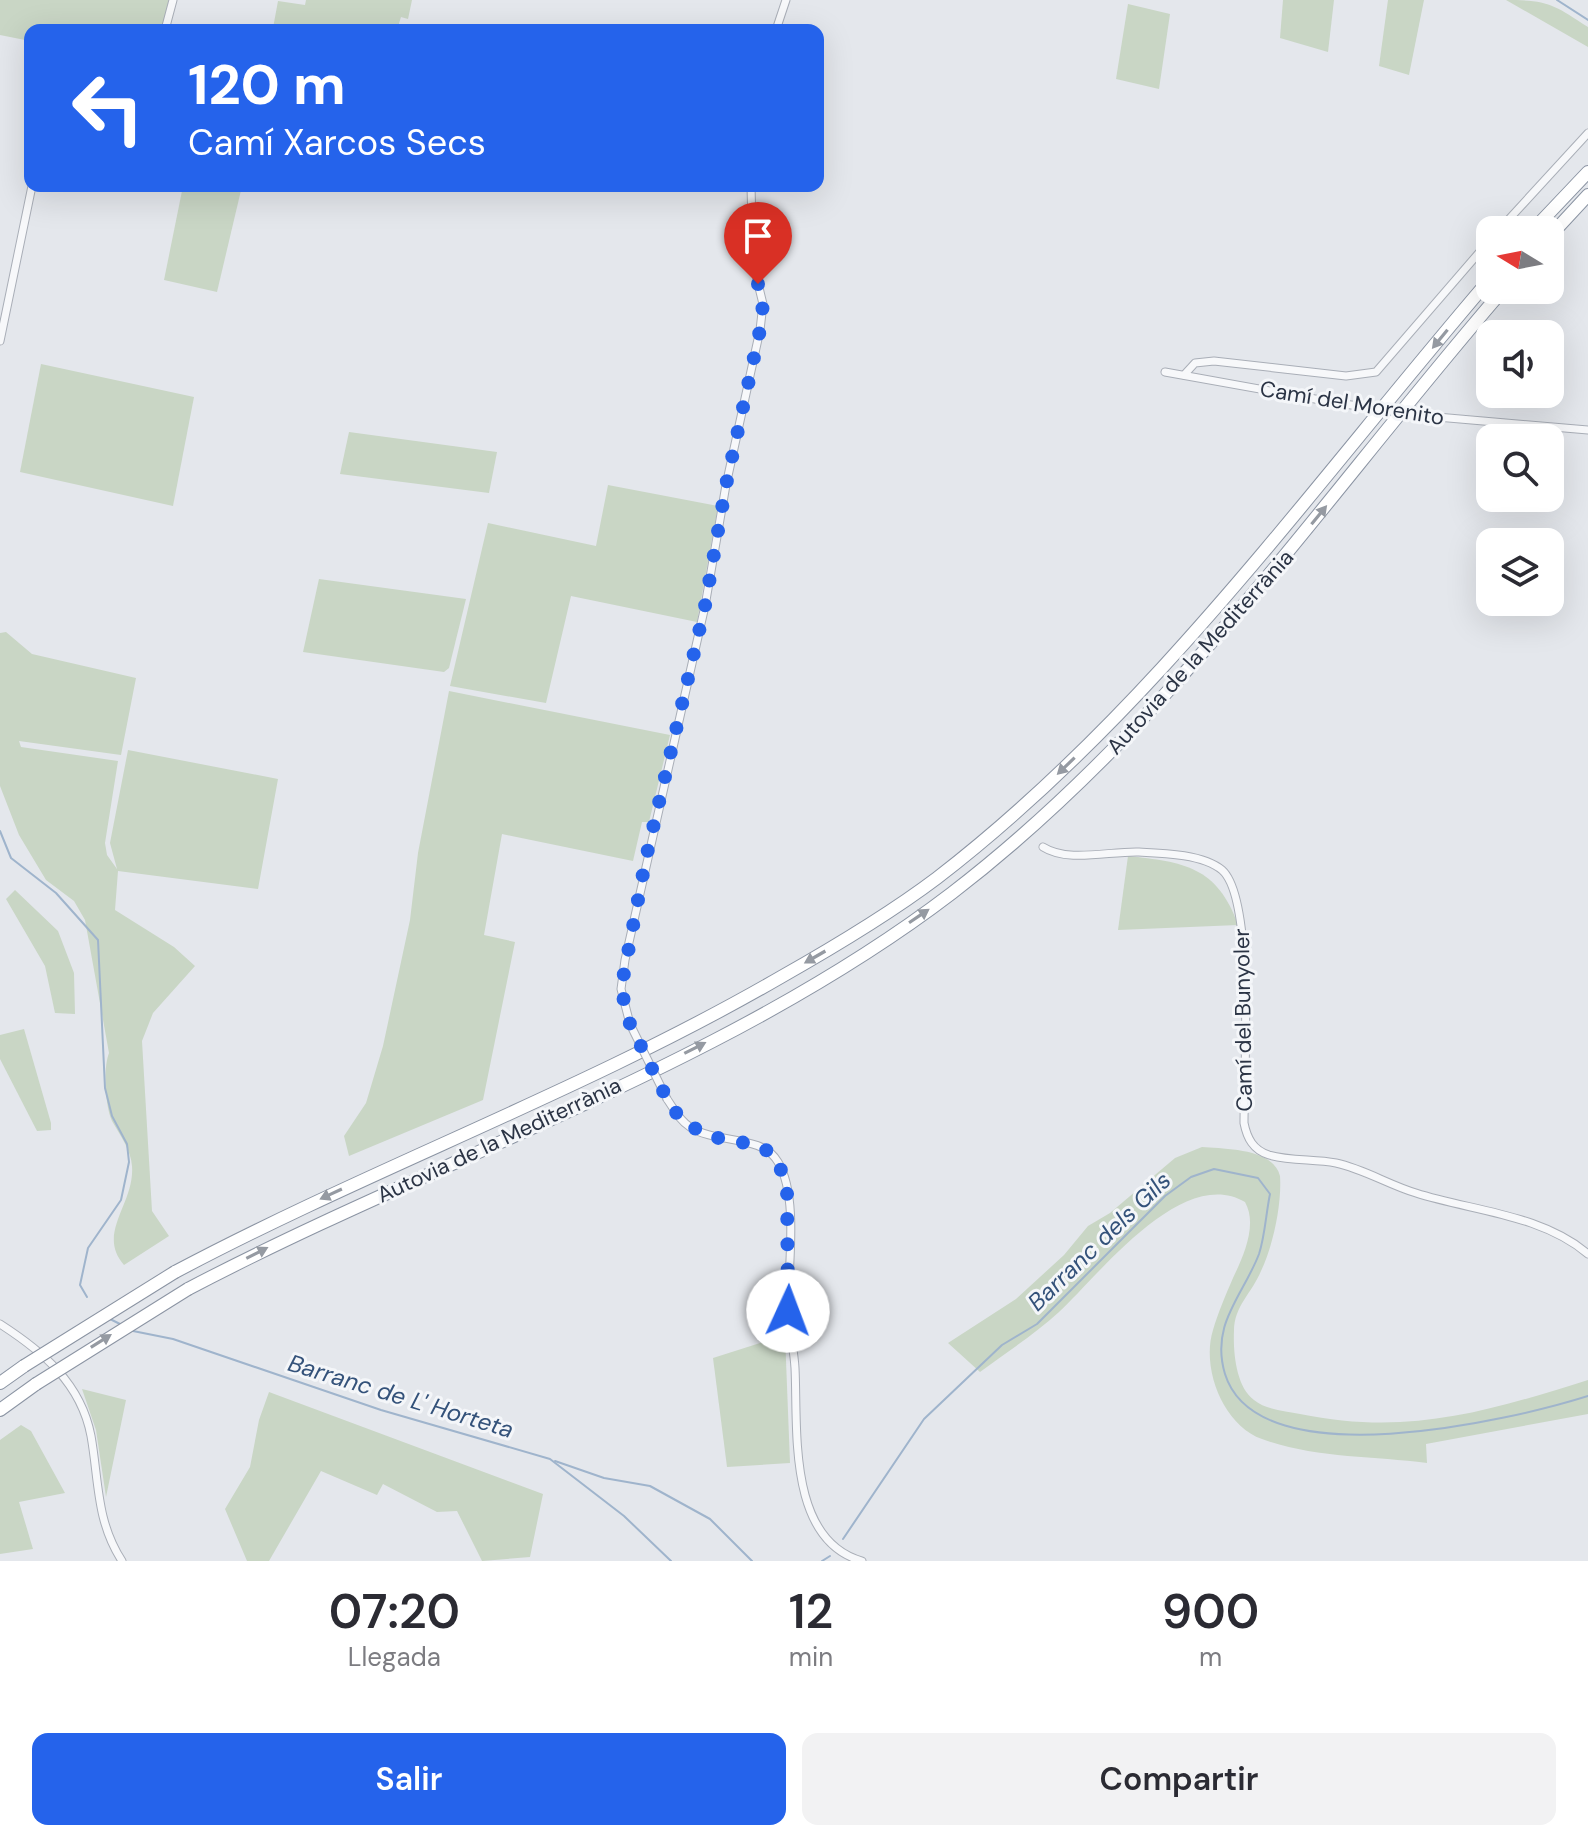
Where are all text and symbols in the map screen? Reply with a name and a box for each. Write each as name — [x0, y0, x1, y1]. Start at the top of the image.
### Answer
text: 120 m — [188, 48, 346, 121]
icon: left — [56, 56, 160, 160]
text: Camí Xarcos Secs — [188, 119, 486, 166]
pin — [724, 202, 792, 284]
icon: arrive — [736, 214, 780, 258]
north arrow — [1476, 216, 1564, 304]
map controls — [1476, 216, 1564, 616]
button: sound — [1476, 320, 1564, 408]
one-way arrow — [1432, 329, 1448, 349]
street label: Camí del Morenito — [1258, 374, 1446, 432]
button: search — [1476, 424, 1564, 512]
one-way arrow — [1310, 505, 1326, 525]
button: layers — [1476, 528, 1564, 616]
street label: Autovia de la Mediterrània — [1100, 543, 1300, 761]
one-way arrow — [1057, 757, 1076, 775]
one-way arrow — [908, 909, 930, 924]
street label: Camí del Bunyoler — [1227, 928, 1259, 1112]
one-way arrow — [804, 950, 827, 964]
one-way arrow — [684, 1041, 707, 1054]
street label: Autovia de la Mediterrània — [372, 1071, 626, 1209]
water label: Barranc dels Gils — [1021, 1165, 1177, 1317]
one-way arrow — [319, 1187, 342, 1201]
one-way arrow — [246, 1246, 269, 1260]
position arrow — [746, 1269, 830, 1353]
one-way arrow — [90, 1333, 111, 1348]
water label: Barranc de L' Horteta — [284, 1347, 518, 1445]
text: 07:20 — [329, 1580, 460, 1643]
text: 12 — [789, 1580, 833, 1643]
text: 900 — [1162, 1580, 1259, 1643]
text: Llegada — [348, 1640, 441, 1674]
text: min — [789, 1640, 833, 1674]
text: m — [1199, 1640, 1222, 1674]
button: Salir — [32, 1733, 786, 1825]
button: Compartir — [802, 1733, 1556, 1825]

